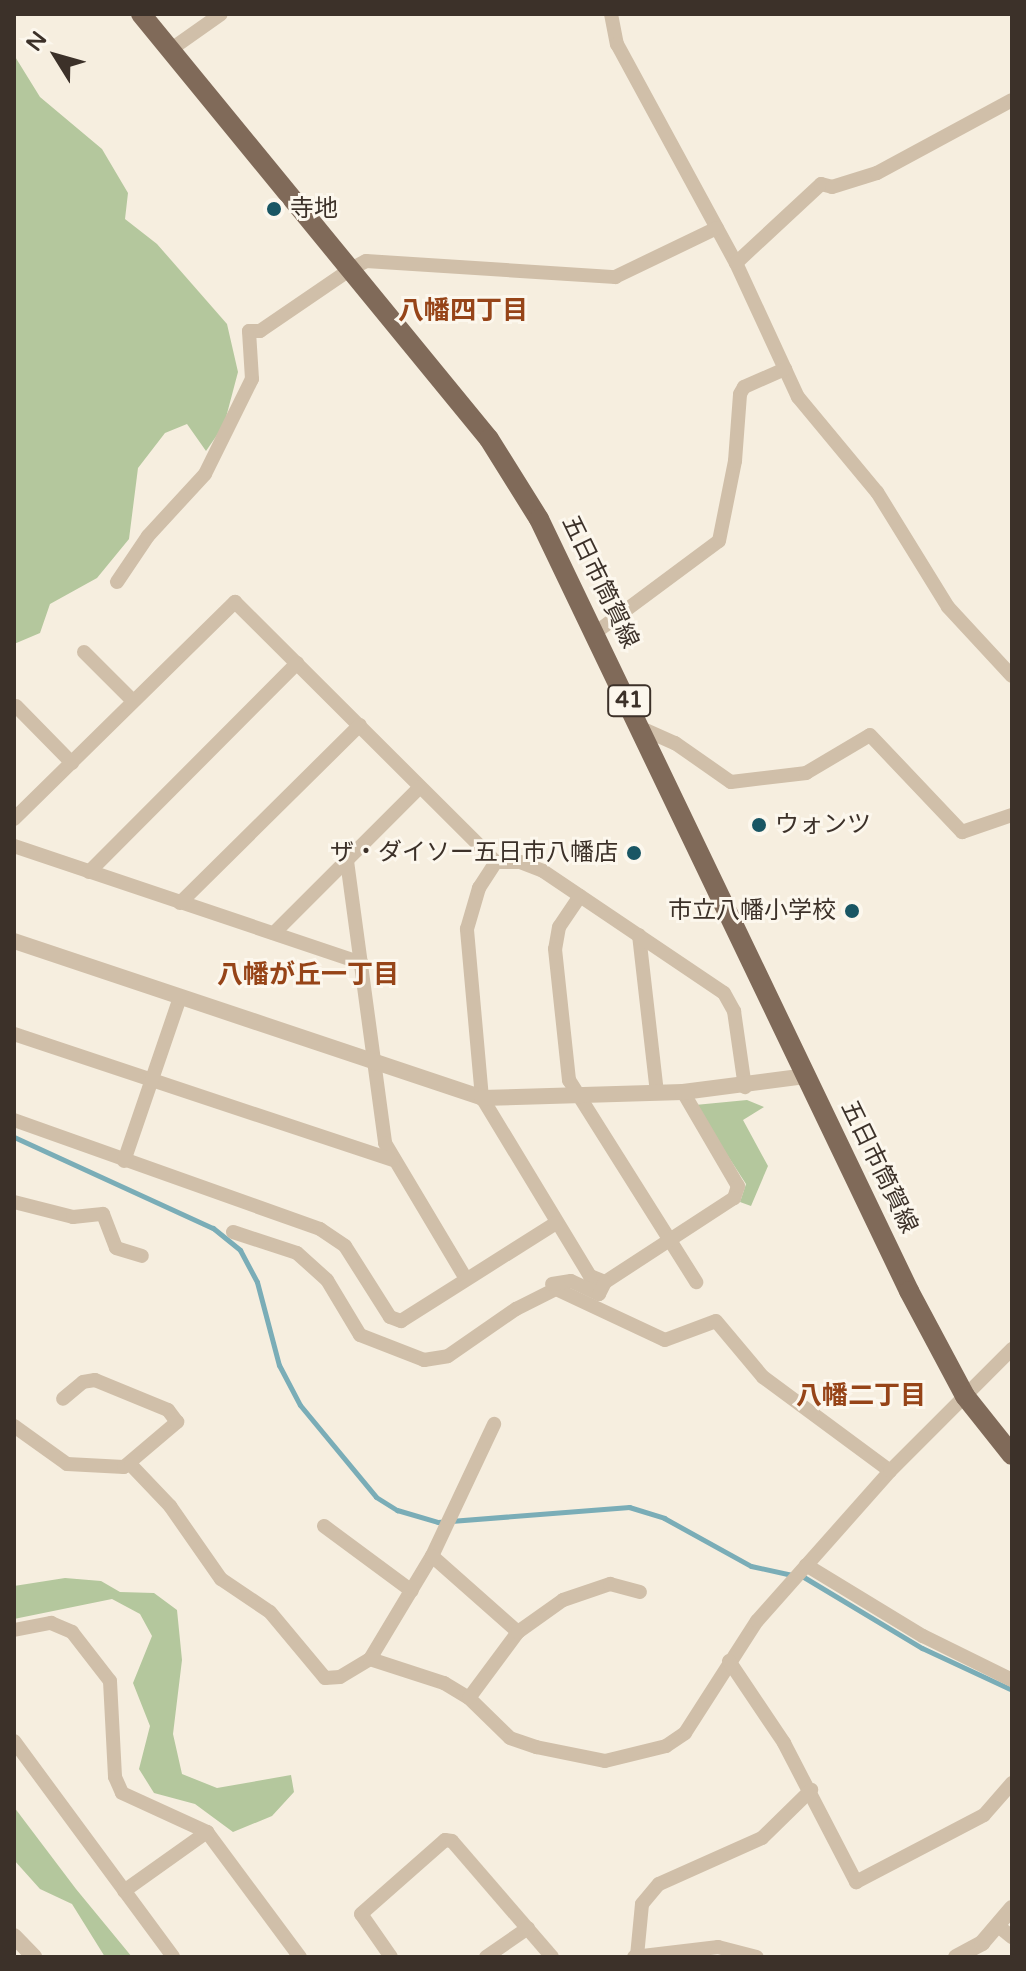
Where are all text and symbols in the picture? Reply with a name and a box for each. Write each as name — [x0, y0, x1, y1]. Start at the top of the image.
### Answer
north arrow — [16, 16, 96, 96]
text: N — [21, 27, 53, 56]
place label: 寺地 — [290, 195, 338, 223]
marker: 寺地 — [265, 200, 283, 218]
district label: 八幡四丁目 — [398, 295, 528, 327]
street label: 五日市筒賀線 — [555, 511, 645, 653]
road number: 41 — [607, 683, 651, 719]
place label: ウォンツ — [775, 811, 871, 839]
marker: ウォンツ — [750, 816, 768, 834]
place label: ザ・ダイソー五日市八幡店 — [330, 839, 618, 867]
marker: ザ・ダイソー五日市八幡店 — [625, 844, 643, 862]
place label: 市立八幡小学校 — [668, 897, 836, 925]
marker: 市立八幡小学校 — [843, 902, 861, 920]
district label: 八幡が丘一丁目 — [217, 959, 399, 991]
street label: 五日市筒賀線 — [834, 1096, 924, 1238]
district label: 八幡二丁目 — [796, 1380, 926, 1412]

